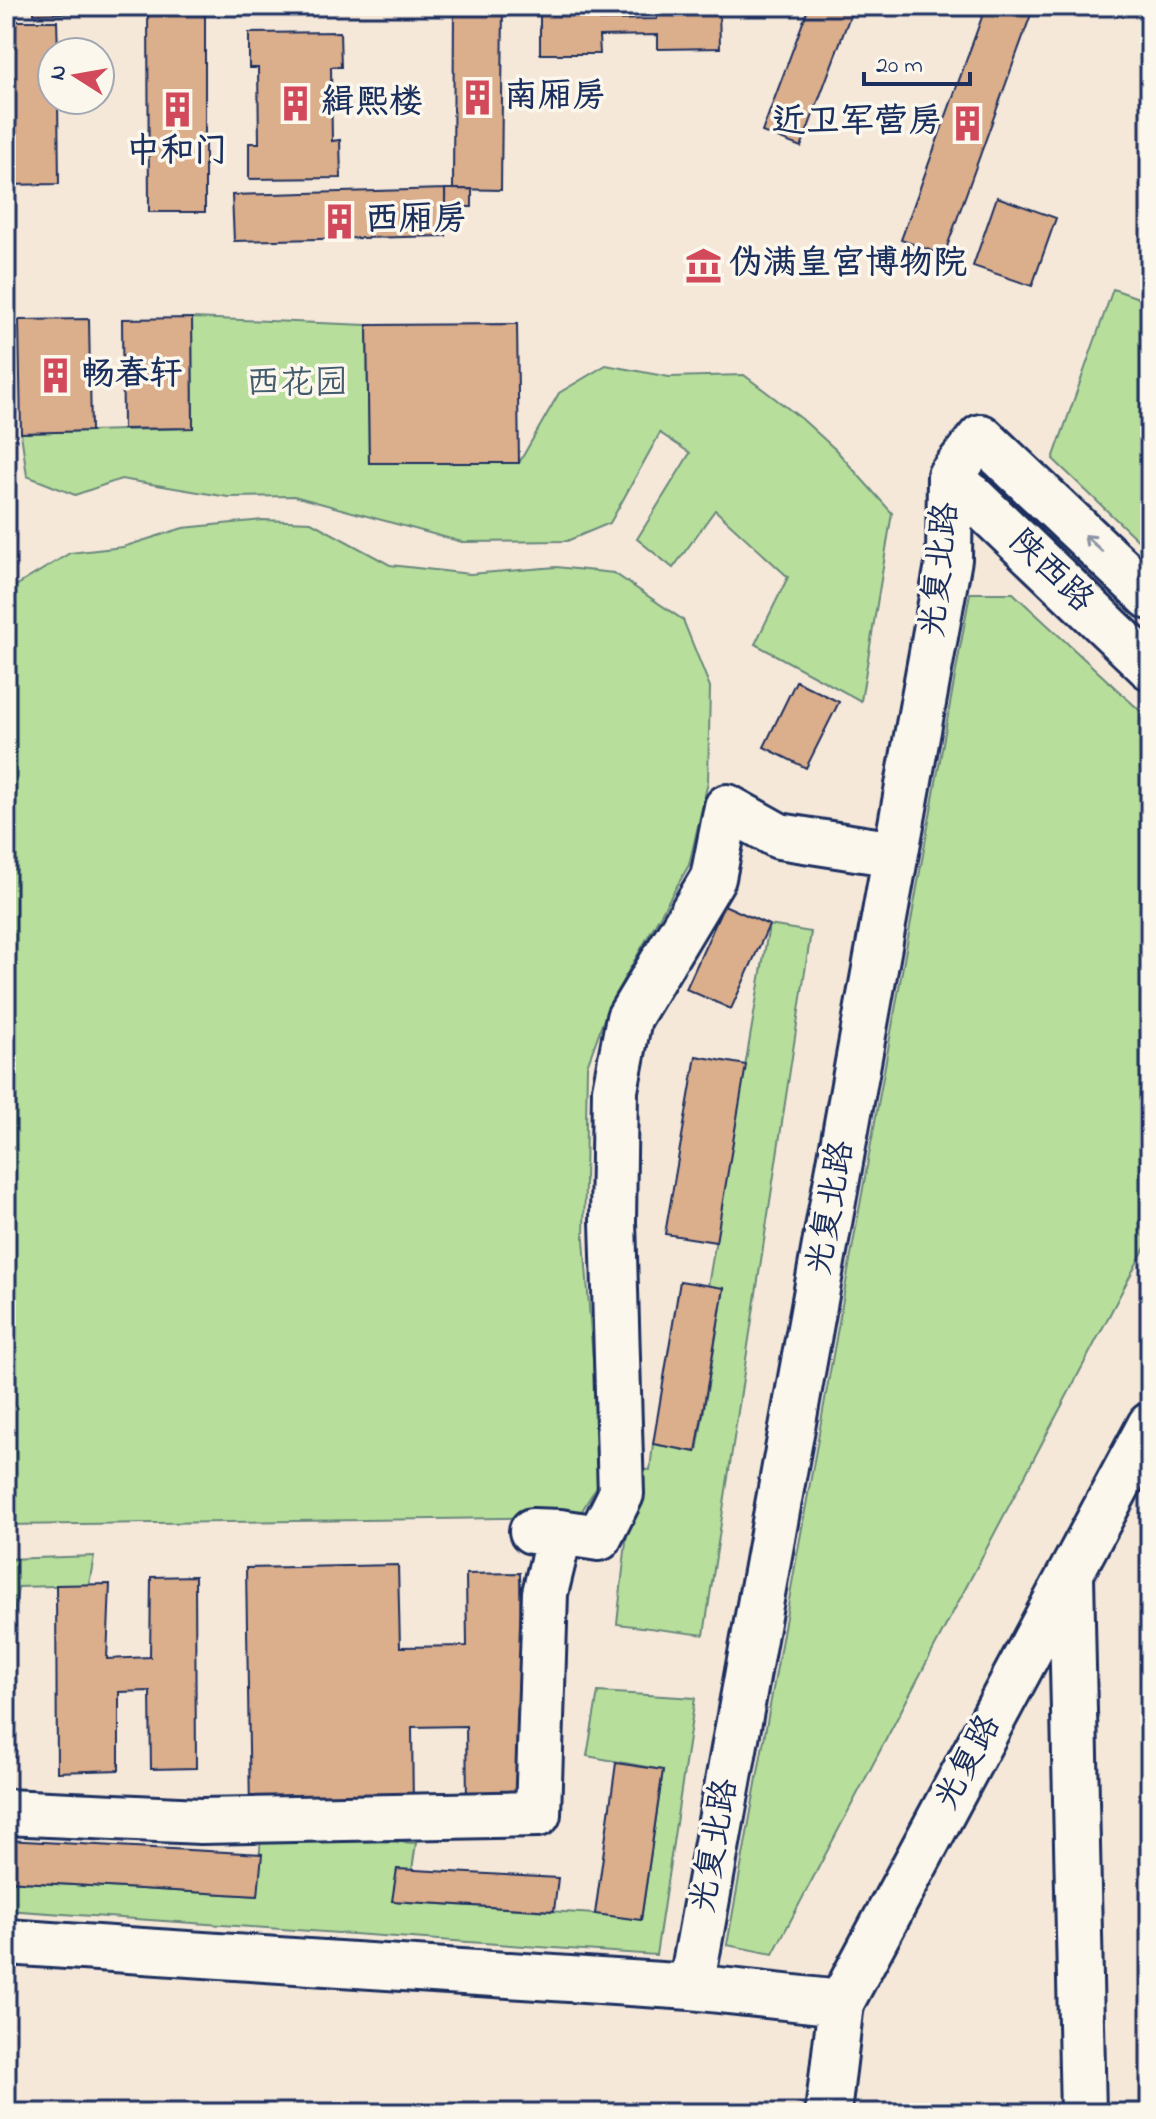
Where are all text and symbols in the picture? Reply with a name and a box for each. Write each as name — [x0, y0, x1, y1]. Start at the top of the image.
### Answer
north arrow — [36, 36, 116, 116]
scale bar — [864, 36, 970, 86]
text: 20 m — [876, 49, 923, 84]
text: N — [42, 62, 76, 83]
place label: 南厢房 — [504, 73, 606, 123]
place label: 緝熙楼 — [321, 79, 423, 129]
building icon: 南厢房 — [459, 79, 497, 117]
building icon: 緝熙楼 — [276, 85, 314, 123]
building icon: 中和门 — [158, 90, 196, 128]
place label: 近卫军营房 — [772, 98, 942, 148]
building icon: 近卫军营房 — [949, 104, 987, 142]
place label: 中和门 — [126, 128, 228, 178]
place label: 西厢房 — [365, 196, 467, 246]
building icon: 西厢房 — [320, 202, 358, 240]
place label: 伪满皇宫博物院 — [729, 240, 967, 290]
museum icon: 伪满皇宫博物院 — [684, 246, 722, 284]
place label: 畅春轩 — [81, 351, 183, 401]
building icon: 畅春轩 — [36, 357, 74, 395]
park label: 西花园 — [246, 360, 348, 410]
street label: 光复北路 — [909, 500, 973, 640]
street label: 陕西路 — [996, 519, 1104, 625]
one-way arrow — [1083, 534, 1103, 553]
street label: 光复北路 — [796, 1137, 868, 1279]
street label: 光复路 — [923, 1706, 1015, 1820]
street label: 光复北路 — [680, 1775, 752, 1917]

